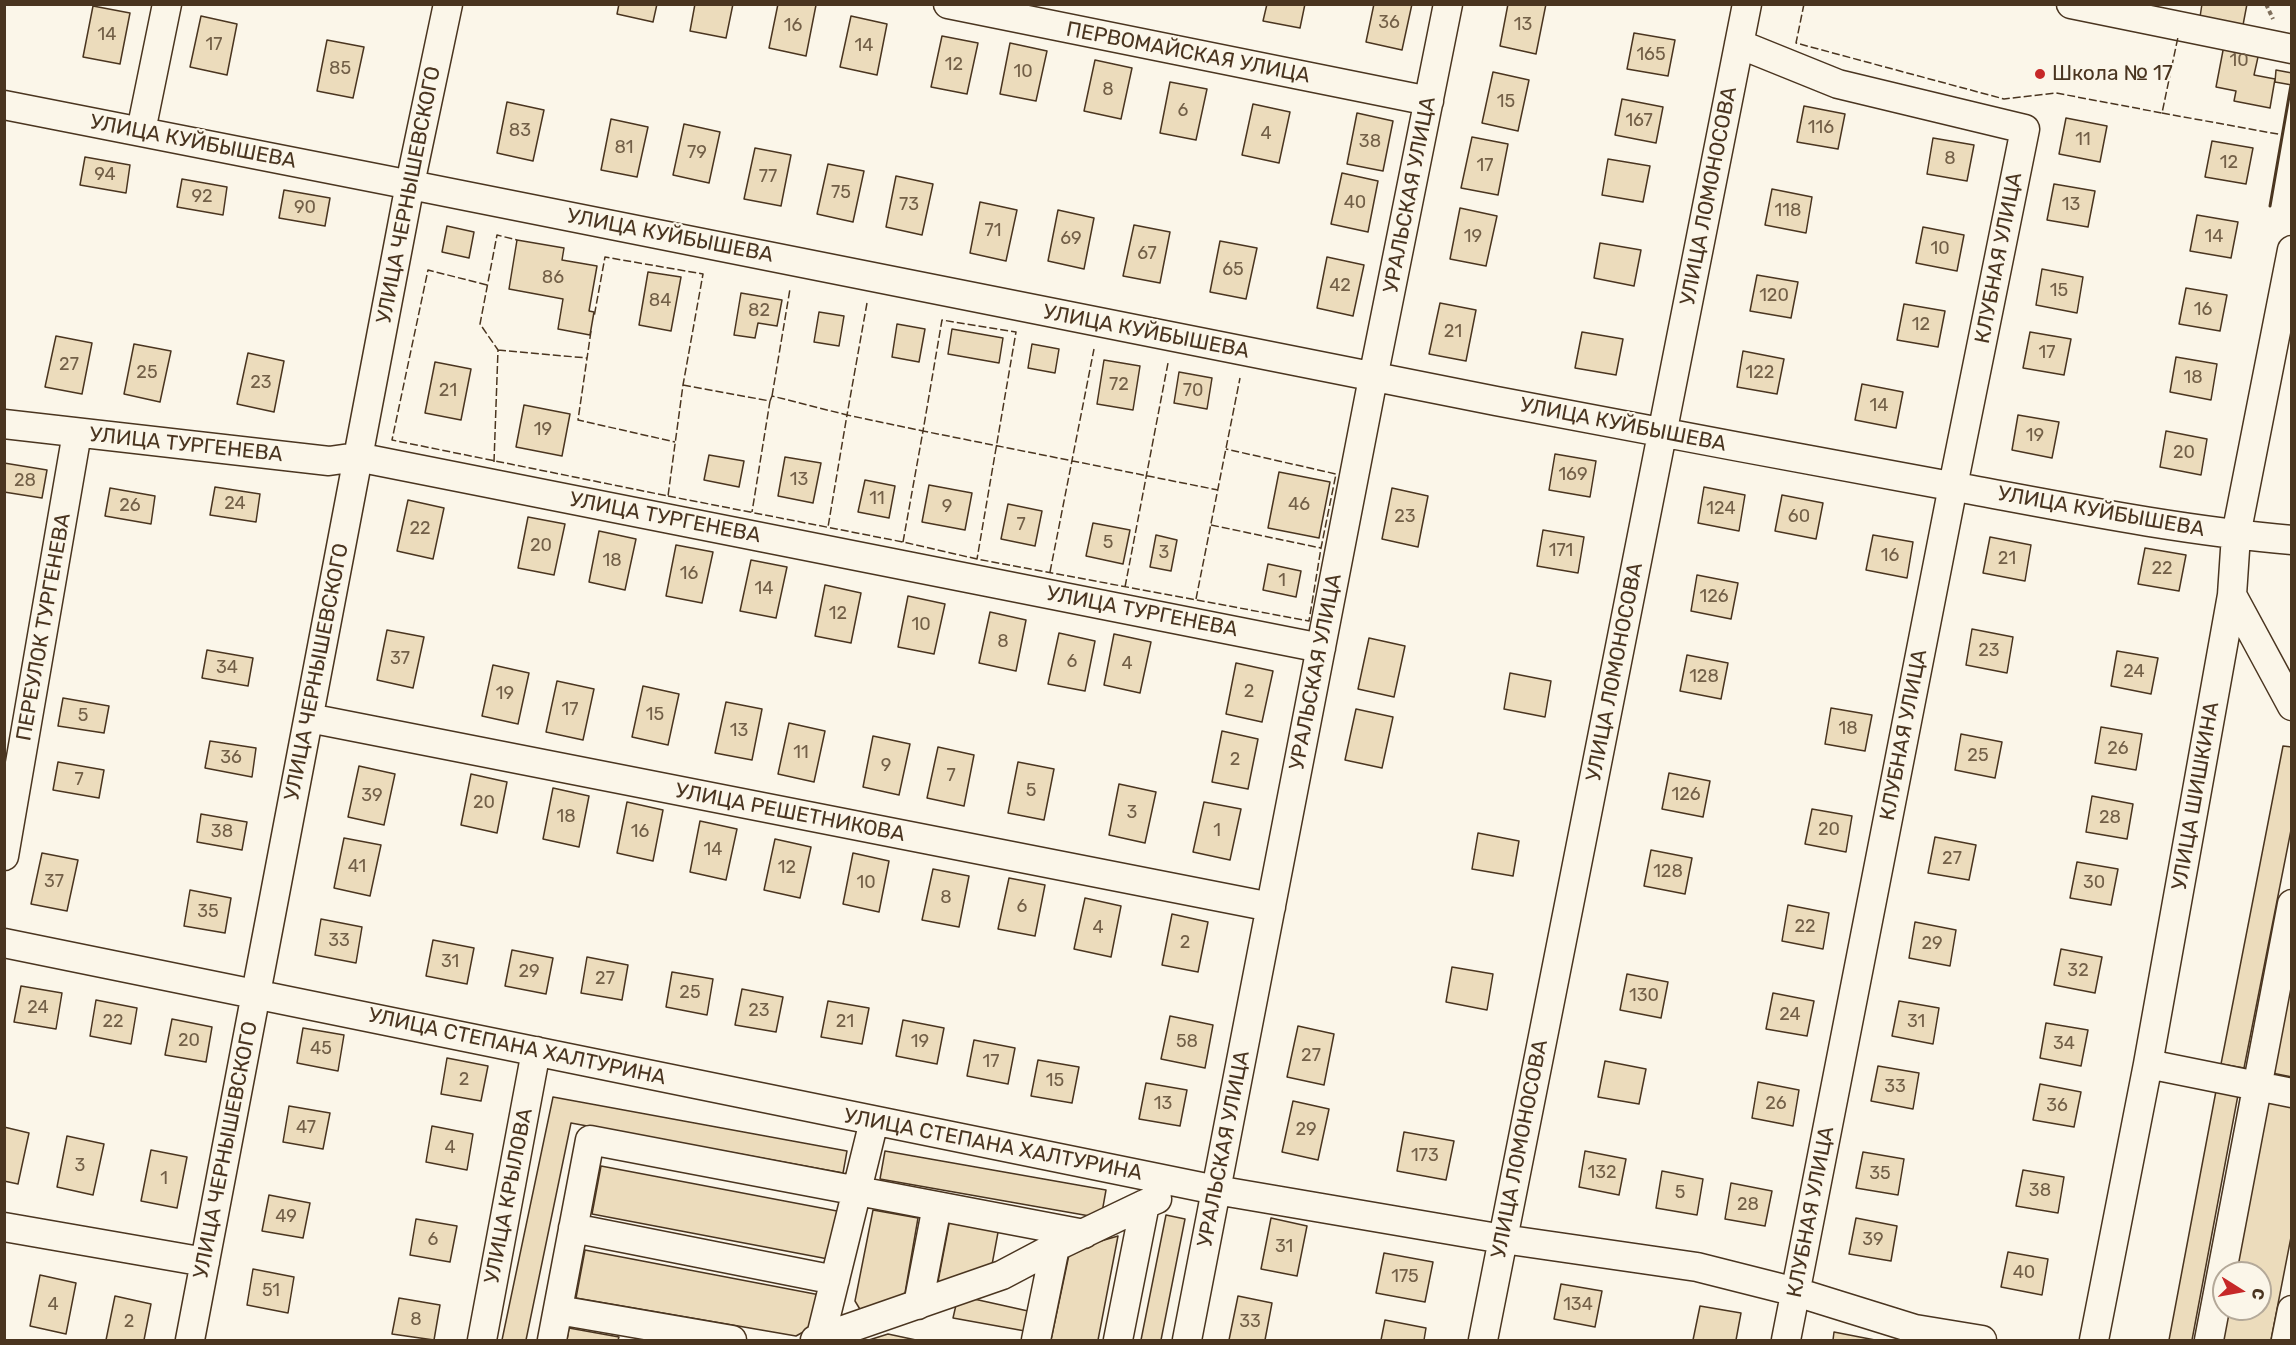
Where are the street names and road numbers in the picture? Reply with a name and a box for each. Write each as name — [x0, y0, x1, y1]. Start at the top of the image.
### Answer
street label: ПЕРВОМАЙСКАЯ УЛИЦА — [1064, 17, 1312, 89]
street label: УЛИЦА ЧЕРНЫШЕВСКОГО — [372, 64, 446, 326]
street label: УЛИЦА ЛОМОНОСОВА — [1675, 85, 1743, 307]
street label: УРАЛЬСКАЯ УЛИЦА — [1379, 95, 1441, 295]
street label: УЛИЦА КУЙБЫШЕВА — [88, 110, 298, 174]
street label: КЛУБНАЯ УЛИЦА — [1970, 170, 2028, 346]
street label: УЛИЦА КУЙБЫШЕВА — [565, 204, 775, 268]
street label: УЛИЦА КУЙБЫШЕВА — [1041, 300, 1251, 364]
street label: УЛИЦА КУЙБЫШЕВА — [1518, 393, 1728, 457]
street label: УЛИЦА ТУРГЕНЕВА — [88, 422, 284, 468]
street label: УЛИЦА КУЙБЫШЕВА — [1996, 481, 2206, 543]
street label: УЛИЦА ТУРГЕНЕВА — [567, 487, 763, 549]
street label: ПЕРЕУЛОК ТУРГЕНЕВА — [12, 511, 76, 743]
street label: УЛИЦА ЧЕРНЫШЕВСКОГО — [280, 541, 354, 803]
street label: УЛИЦА ЛОМОНОСОВА — [1581, 561, 1649, 783]
street label: УРАЛЬСКАЯ УЛИЦА — [1285, 572, 1347, 772]
street label: УЛИЦА ТУРГЕНЕВА — [1044, 581, 1240, 643]
street label: КЛУБНАЯ УЛИЦА — [1875, 647, 1933, 823]
street label: УЛИЦА ШИШКИНА — [2167, 700, 2225, 892]
street label: УЛИЦА РЕШЕТНИКОВА — [673, 778, 907, 848]
street label: УЛИЦА СТЕПАНА ХАЛТУРИНА — [366, 1003, 668, 1091]
street label: УЛИЦА ЧЕРНЫШЕВСКОГО — [189, 1019, 263, 1281]
street label: УЛИЦА ЛОМОНОСОВА — [1486, 1038, 1554, 1260]
street label: УРАЛЬСКАЯ УЛИЦА — [1193, 1049, 1255, 1249]
street label: УЛИЦА СТЕПАНА ХАЛТУРИНА — [842, 1104, 1144, 1186]
street label: УЛИЦА КРЫЛОВА — [480, 1106, 538, 1286]
street label: КЛУБНАЯ УЛИЦА — [1782, 1124, 1840, 1300]

